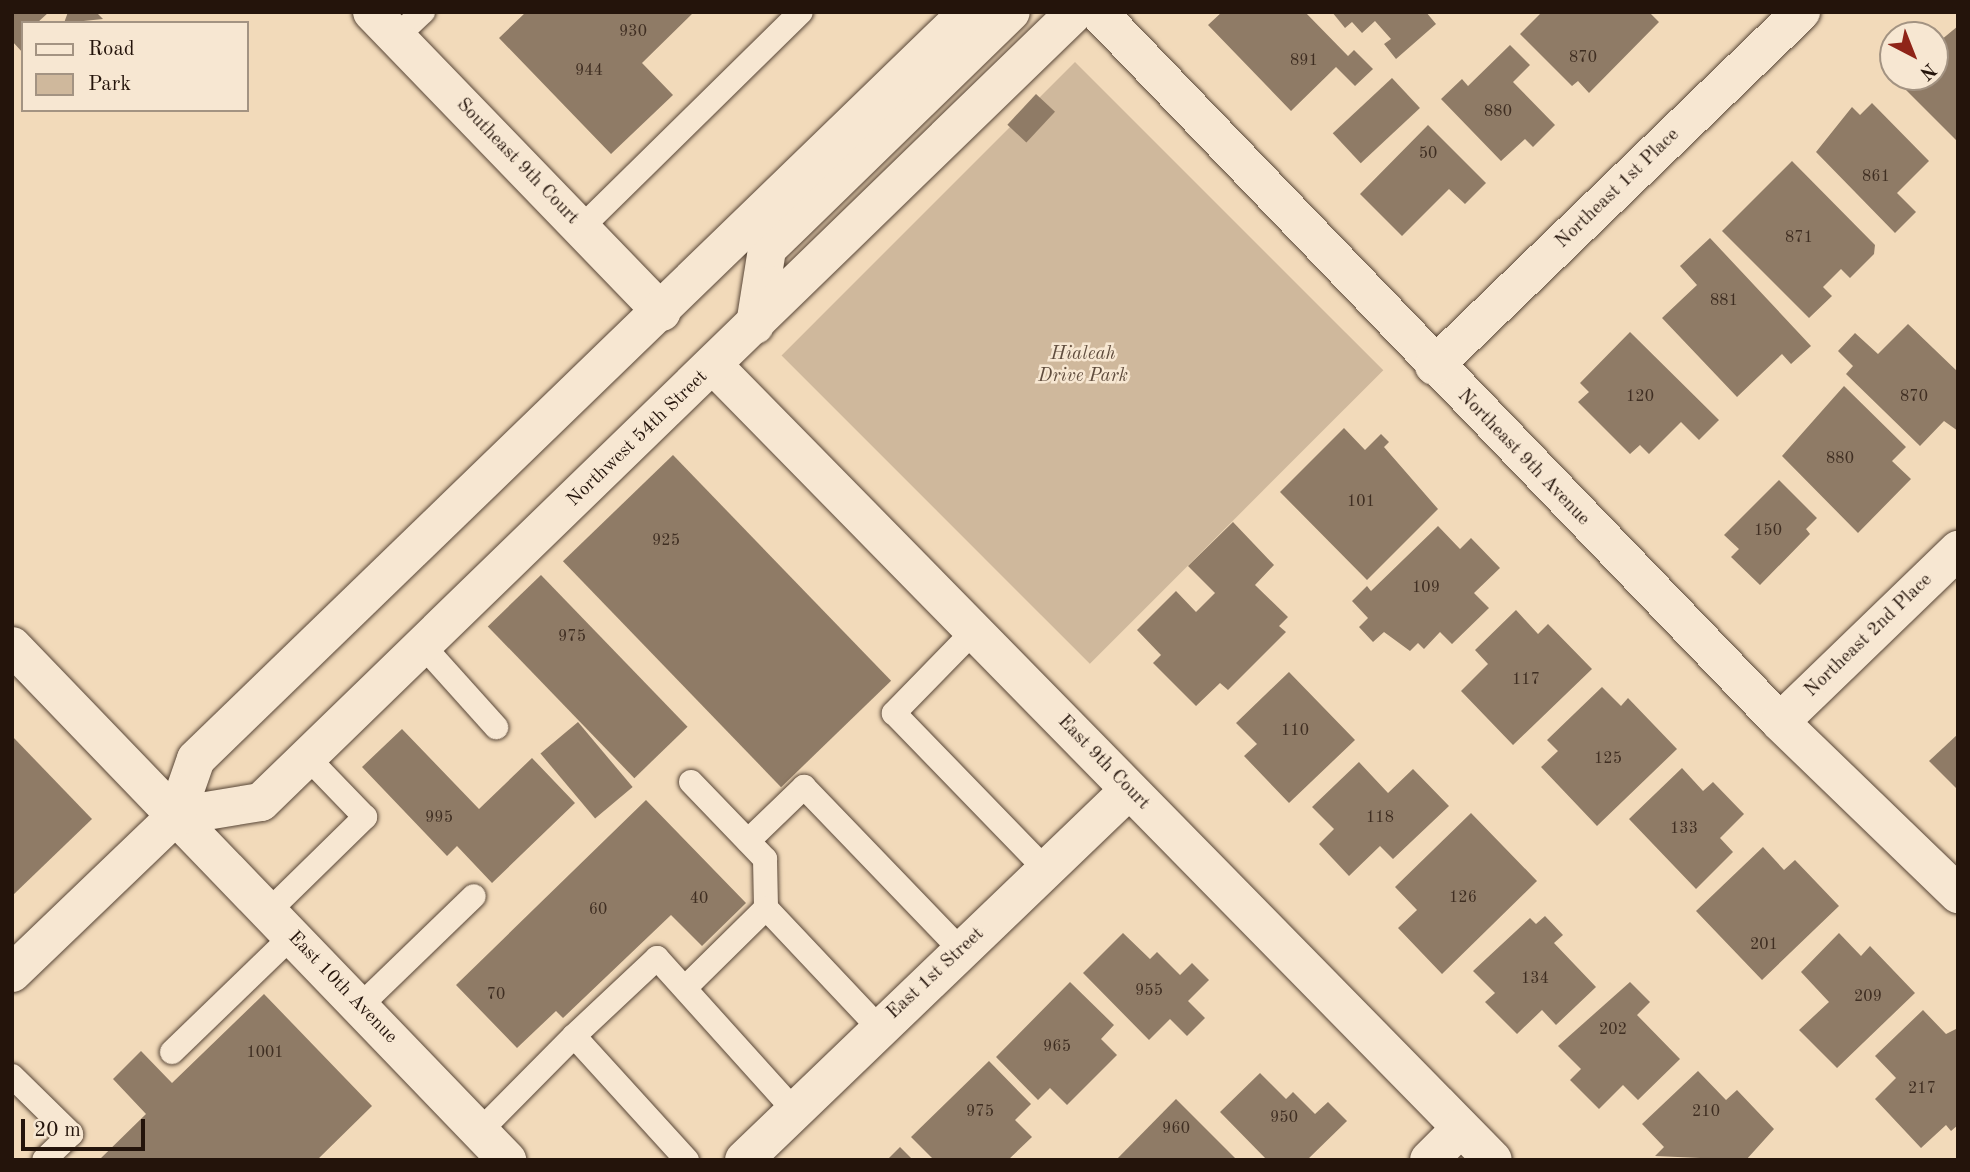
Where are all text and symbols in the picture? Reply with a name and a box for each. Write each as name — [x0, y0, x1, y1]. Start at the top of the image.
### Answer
legend — [21, 21, 248, 112]
north arrow — [1879, 21, 1949, 91]
house number: 930 — [619, 22, 647, 42]
text: Road — [88, 39, 135, 60]
house number: 870 — [1569, 48, 1597, 68]
house number: 891 — [1290, 51, 1318, 71]
text: N — [1915, 59, 1939, 82]
house number: 944 — [575, 61, 603, 81]
text: Park — [88, 74, 131, 95]
street label: Southeast 9th Court — [451, 94, 583, 230]
house number: 880 — [1484, 102, 1512, 122]
street label: Northeast 1st Place — [1552, 124, 1684, 254]
house number: 50 — [1419, 144, 1437, 164]
house number: 861 — [1862, 167, 1890, 187]
house number: 871 — [1785, 228, 1813, 248]
house number: 881 — [1710, 291, 1738, 311]
park label: Hialeah Drive Park — [1038, 344, 1128, 388]
street label: Northwest 54th Street — [563, 366, 713, 512]
street label: Northeast 9th Avenue — [1452, 385, 1594, 531]
house number: 120 — [1626, 387, 1654, 407]
house number: 870 — [1900, 387, 1928, 407]
house number: 880 — [1826, 449, 1854, 469]
house number: 101 — [1347, 492, 1375, 512]
house number: 150 — [1754, 521, 1782, 541]
house number: 925 — [652, 531, 680, 551]
street label: Northeast 2nd Place — [1801, 569, 1937, 703]
house number: 109 — [1412, 578, 1440, 598]
house number: 975 — [558, 627, 586, 647]
house number: 117 — [1512, 670, 1540, 690]
street label: East 9th Court — [1052, 711, 1154, 815]
house number: 110 — [1281, 721, 1309, 741]
house number: 125 — [1594, 749, 1622, 769]
house number: 995 — [425, 808, 453, 828]
house number: 118 — [1366, 808, 1394, 828]
house number: 133 — [1670, 819, 1698, 839]
house number: 126 — [1449, 888, 1477, 908]
house number: 40 — [690, 889, 708, 909]
house number: 60 — [589, 900, 607, 920]
street label: East 1st Street — [883, 923, 989, 1025]
street label: East 10th Avenue — [283, 927, 401, 1049]
house number: 201 — [1750, 935, 1778, 955]
house number: 134 — [1521, 969, 1549, 989]
house number: 955 — [1135, 981, 1163, 1001]
house number: 70 — [487, 985, 505, 1005]
house number: 209 — [1854, 987, 1882, 1007]
house number: 202 — [1599, 1020, 1627, 1040]
house number: 965 — [1043, 1037, 1071, 1057]
house number: 1001 — [246, 1043, 284, 1063]
house number: 217 — [1908, 1079, 1936, 1099]
house number: 975 — [966, 1102, 994, 1122]
house number: 210 — [1692, 1102, 1720, 1122]
scale bar — [24, 1106, 149, 1150]
house number: 950 — [1270, 1108, 1298, 1128]
house number: 960 — [1162, 1119, 1190, 1139]
text: 20 m — [34, 1120, 81, 1141]

